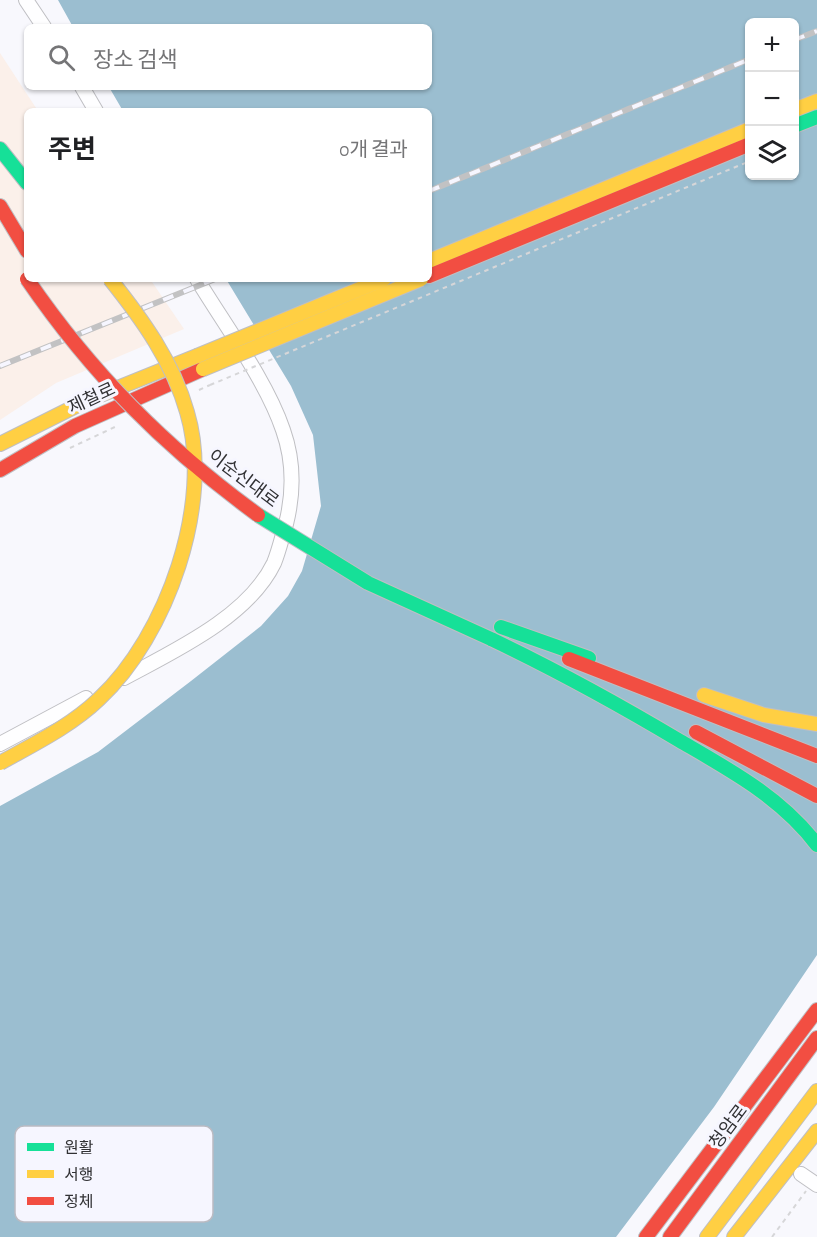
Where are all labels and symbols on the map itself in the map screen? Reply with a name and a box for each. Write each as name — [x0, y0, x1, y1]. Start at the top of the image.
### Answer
street label: 제철로 — [65, 379, 118, 418]
street label: 이순신대로 — [205, 445, 283, 511]
street label: 청암로 — [706, 1101, 751, 1152]
legend — [15, 1126, 213, 1222]
text: 원활 — [64, 1140, 94, 1156]
text: 서행 — [64, 1167, 93, 1183]
text: 정체 — [64, 1194, 93, 1210]

